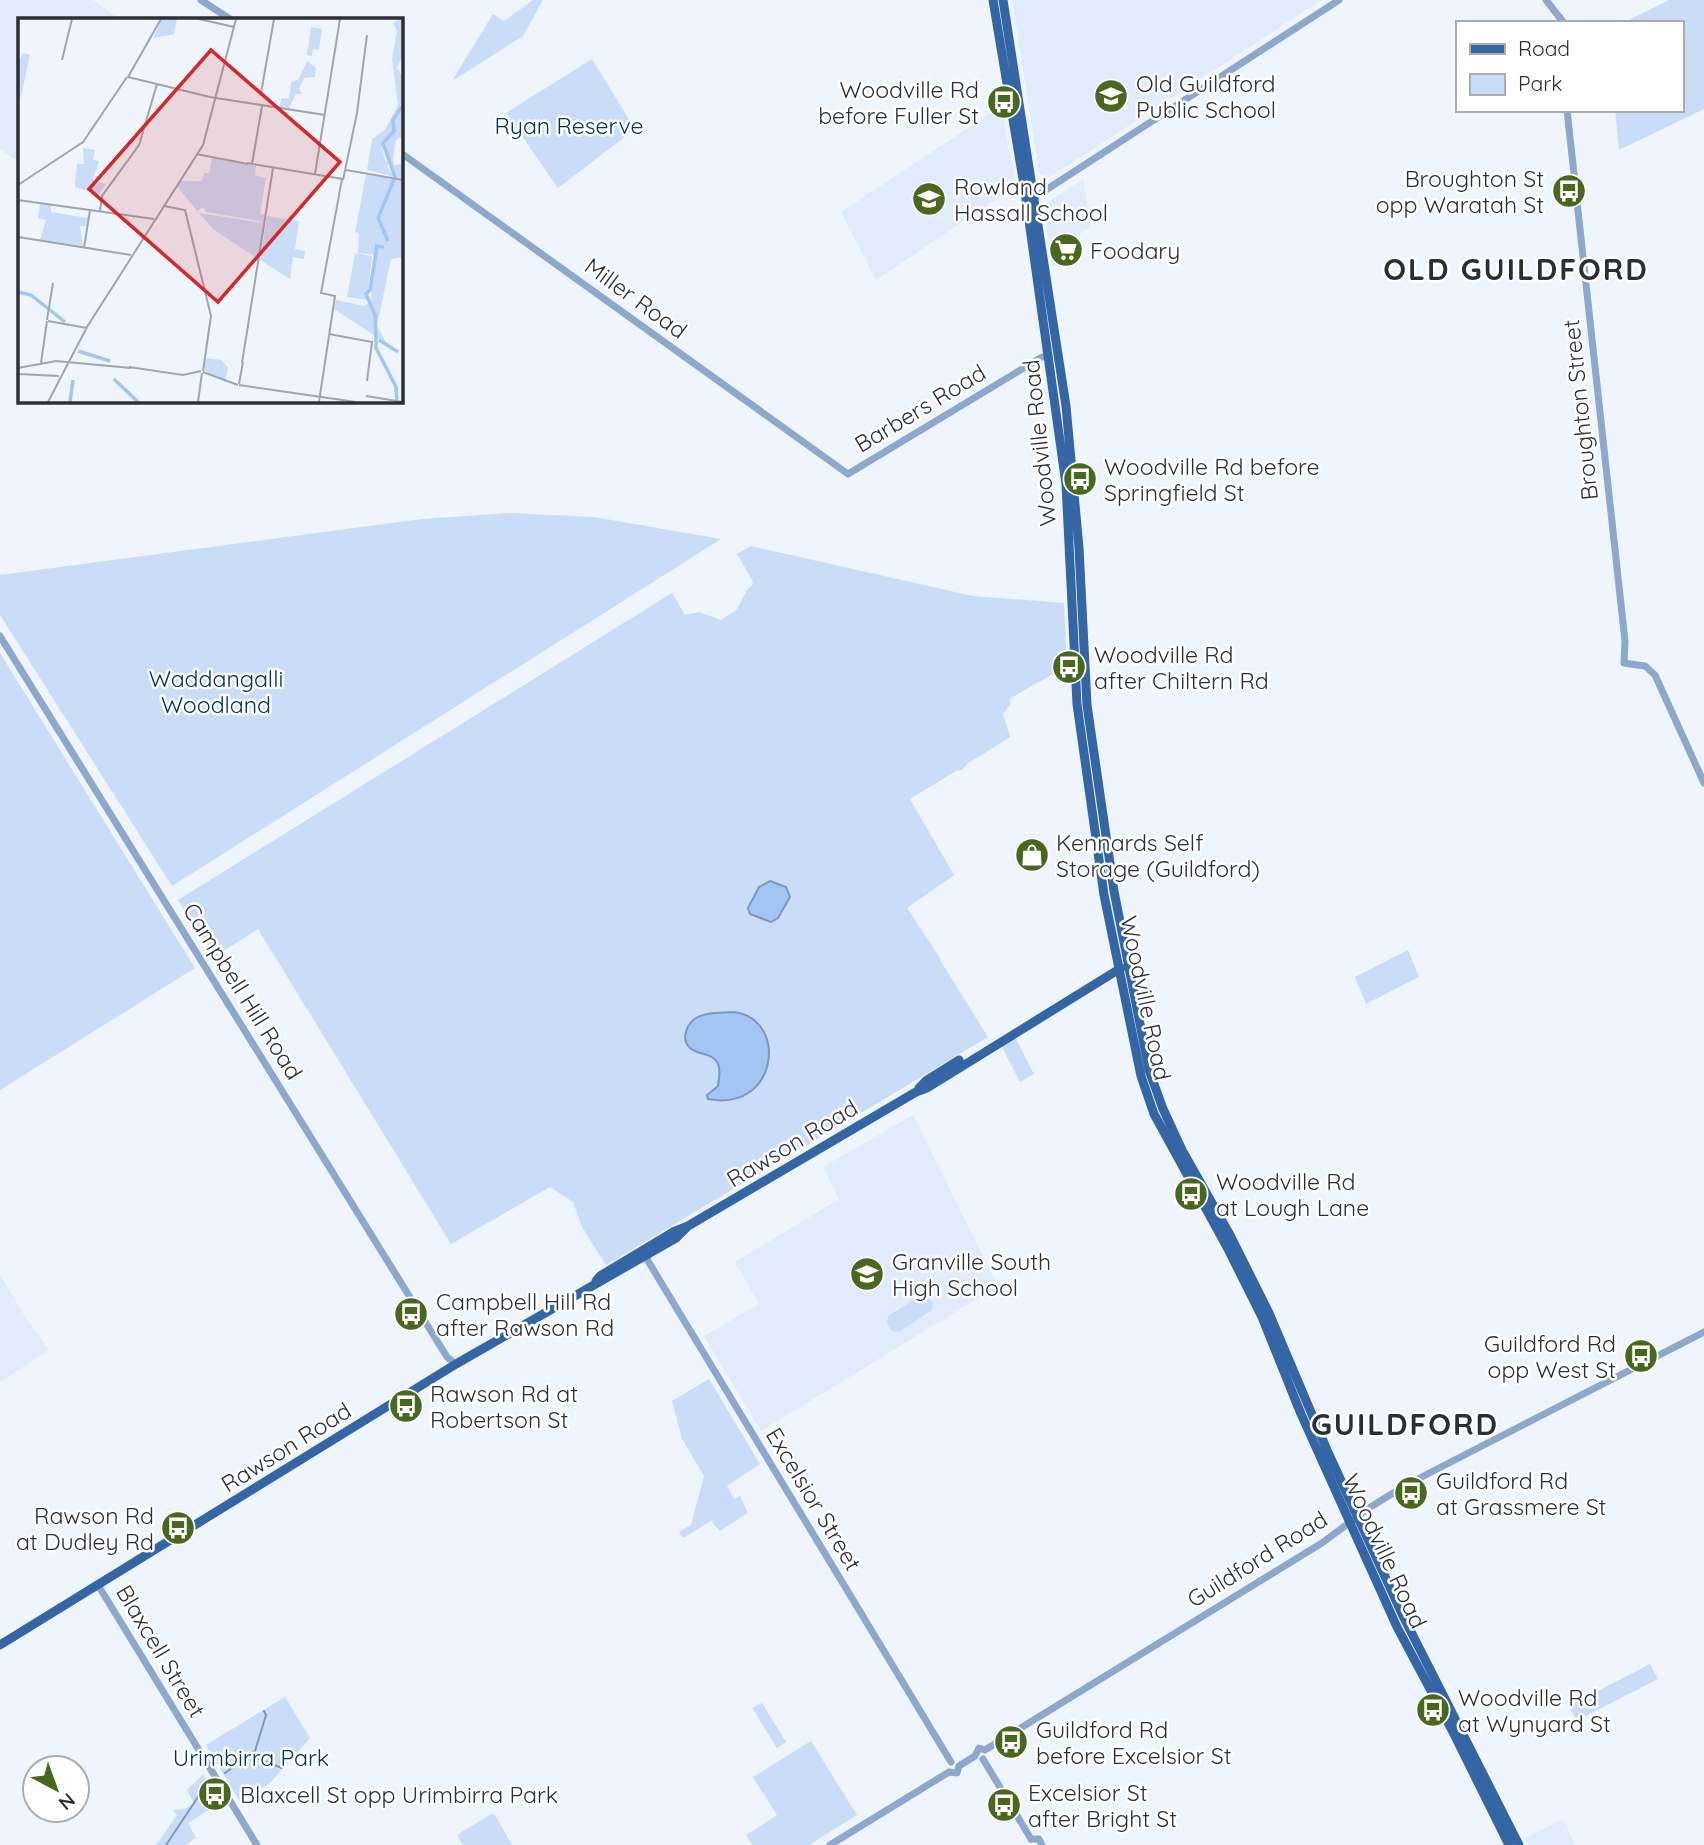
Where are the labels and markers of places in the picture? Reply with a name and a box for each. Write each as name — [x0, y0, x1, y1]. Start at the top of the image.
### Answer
place label: Old Guildford Public School — [1136, 69, 1276, 124]
place label: Woodville Rd before Fuller St — [818, 75, 979, 130]
school or university icon: Old Guildford Public School — [1092, 77, 1130, 115]
bus stop icon: Woodville Rd before Fuller St — [985, 83, 1023, 121]
place label: Broughton St opp Waratah St — [1376, 164, 1544, 219]
place label: Rowland Hassall School — [954, 172, 1108, 227]
bus stop icon: Broughton St opp Waratah St — [1550, 172, 1588, 210]
school or university icon: Rowland Hassall School — [910, 180, 948, 218]
supermarket icon: Foodary — [1047, 231, 1085, 269]
place label: Foodary — [1090, 236, 1180, 265]
place label: Woodville Rd before Springfield St — [1104, 452, 1319, 507]
bus stop icon: Woodville Rd before Springfield St — [1061, 460, 1099, 498]
place label: Woodville Rd after Chiltern Rd — [1094, 640, 1269, 695]
bus stop icon: Woodville Rd after Chiltern Rd — [1050, 648, 1088, 686]
place label: Kennards Self Storage (Guildford) — [1056, 828, 1260, 883]
shop icon: Kennards Self Storage (Guildford) — [1013, 836, 1051, 874]
place label: Woodville Rd at Lough Lane — [1216, 1167, 1369, 1222]
bus stop icon: Woodville Rd at Lough Lane — [1172, 1175, 1210, 1213]
place label: Granville South High School — [892, 1247, 1051, 1302]
school or university icon: Granville South High School — [848, 1255, 886, 1293]
place label: Campbell Hill Rd after Rawson Rd — [436, 1287, 614, 1342]
bus stop icon: Campbell Hill Rd after Rawson Rd — [392, 1295, 430, 1333]
place label: Guildford Rd opp West St — [1484, 1329, 1616, 1384]
bus stop icon: Guildford Rd opp West St — [1622, 1337, 1660, 1375]
place label: Rawson Rd at Robertson St — [430, 1379, 578, 1434]
bus stop icon: Rawson Rd at Robertson St — [387, 1387, 425, 1425]
place label: Guildford Rd at Grassmere St — [1436, 1466, 1607, 1521]
bus stop icon: Guildford Rd at Grassmere St — [1392, 1474, 1430, 1512]
place label: Rawson Rd at Dudley Rd — [16, 1501, 154, 1556]
bus stop icon: Rawson Rd at Dudley Rd — [159, 1509, 197, 1547]
place label: Woodville Rd at Wynyard St — [1458, 1683, 1611, 1738]
bus stop icon: Woodville Rd at Wynyard St — [1414, 1691, 1452, 1729]
place label: Guildford Rd before Excelsior St — [1036, 1715, 1232, 1770]
bus stop icon: Guildford Rd before Excelsior St — [992, 1723, 1030, 1761]
bus stop icon: Blaxcell St opp Urimbirra Park — [196, 1775, 234, 1813]
place label: Excelsior St after Bright St — [1028, 1778, 1177, 1833]
place label: Blaxcell St opp Urimbirra Park — [240, 1780, 558, 1809]
bus stop icon: Excelsior St after Bright St — [985, 1786, 1023, 1824]

